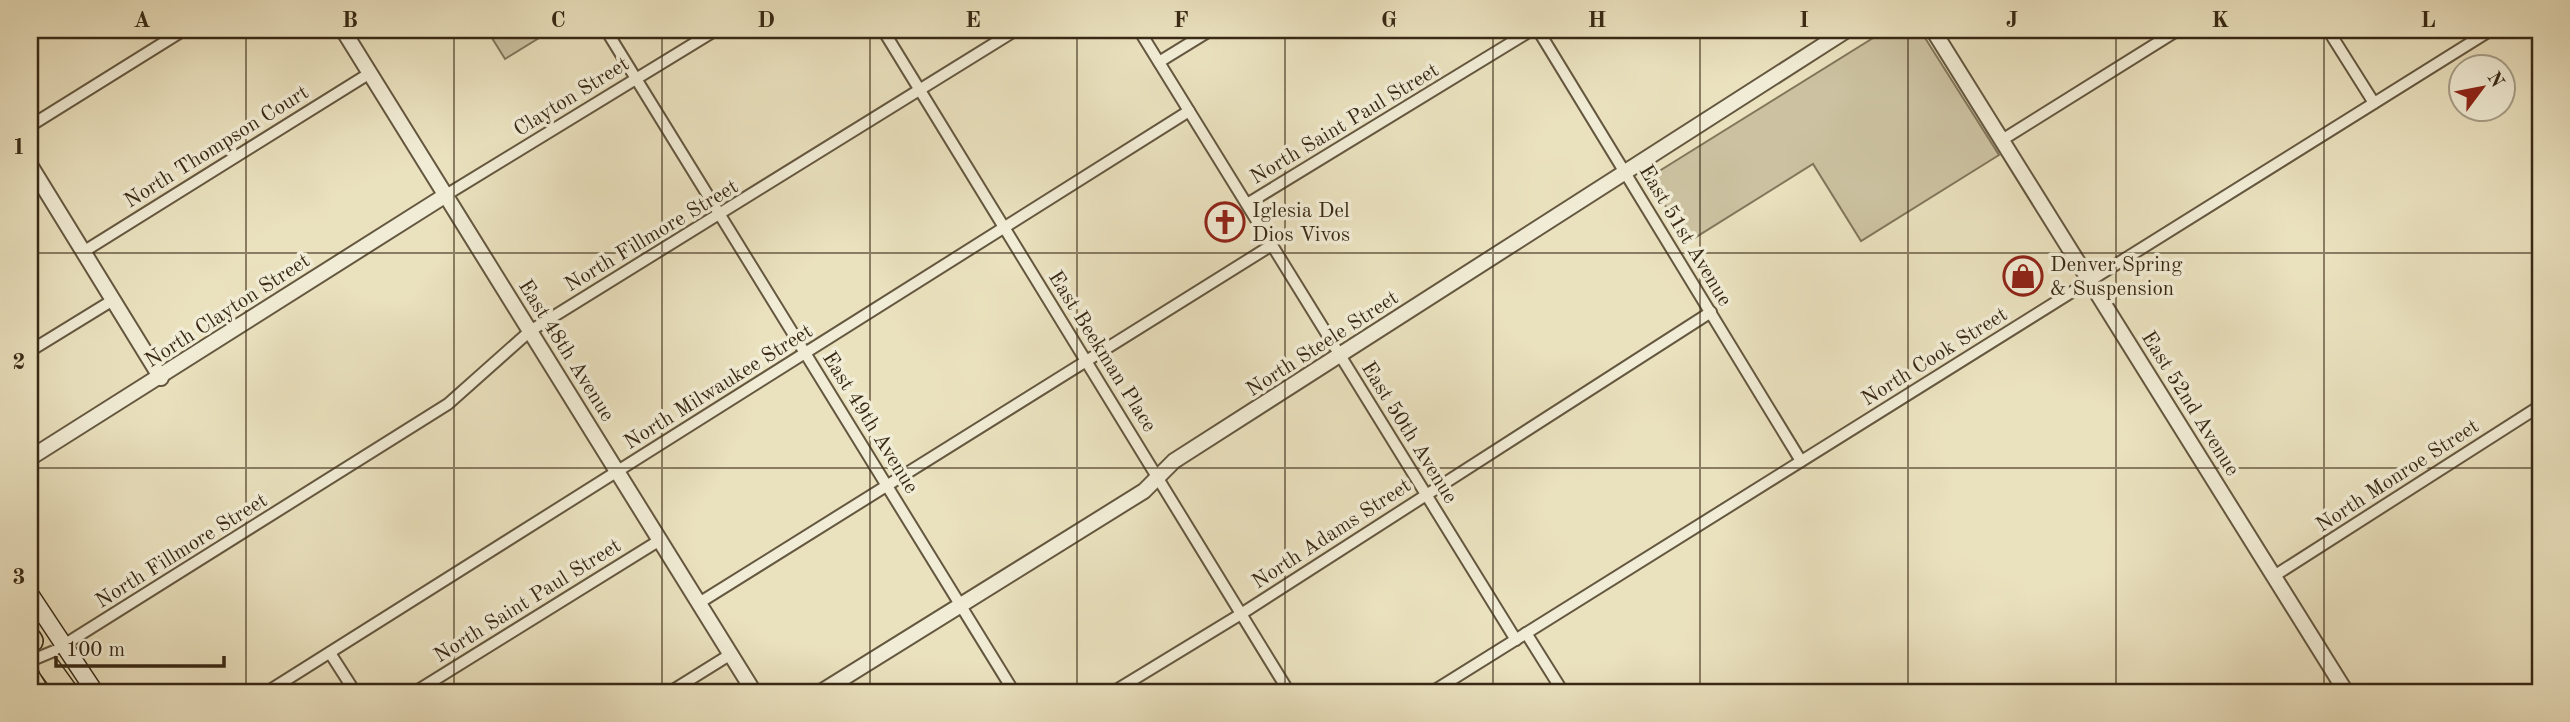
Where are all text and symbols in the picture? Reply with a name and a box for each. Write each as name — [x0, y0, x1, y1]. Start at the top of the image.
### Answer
text: A — [133, 9, 151, 32]
text: B — [342, 9, 358, 32]
text: C — [550, 9, 566, 32]
text: D — [757, 9, 775, 32]
text: E — [965, 9, 981, 32]
text: F — [1173, 9, 1189, 32]
text: G — [1381, 9, 1397, 32]
text: H — [1588, 9, 1606, 32]
text: I — [1799, 9, 1809, 32]
text: J — [2006, 9, 2018, 32]
text: K — [2211, 9, 2229, 32]
text: L — [2420, 9, 2436, 32]
north arrow — [2448, 52, 2518, 122]
street label: Clayton Street — [510, 54, 633, 141]
street label: North Saint Paul Street — [1247, 60, 1443, 189]
text: N — [2482, 69, 2506, 92]
street label: North Thompson Court — [121, 82, 313, 213]
text: 1 — [12, 136, 26, 159]
street label: East 51st Avenue — [1634, 162, 1735, 310]
street label: North Fillmore Street — [562, 176, 742, 296]
church icon: Iglesia Del Dios Vivos — [1204, 201, 1246, 243]
place label: Iglesia Del Dios Vivos — [1252, 201, 1350, 246]
street label: North Clayton Street — [142, 250, 314, 372]
shop icon: Denver Spring & Suspension — [2002, 255, 2044, 297]
place label: Denver Spring & Suspension — [2050, 255, 2183, 300]
street label: East Beekman Place — [1044, 268, 1160, 436]
street label: East 48th Avenue — [514, 276, 618, 425]
street label: North Steele Street — [1243, 287, 1403, 401]
street label: North Cook Street — [1858, 304, 2011, 410]
street label: North Milwaukee Street — [621, 321, 817, 454]
street label: East 52nd Avenue — [2137, 328, 2243, 480]
street label: East 49th Avenue — [818, 348, 922, 497]
text: 2 — [12, 351, 26, 374]
street label: East 50th Avenue — [1357, 358, 1461, 507]
street label: North Monroe Street — [2313, 416, 2483, 537]
street label: North Adams Street — [1249, 475, 1415, 593]
street label: North Fillmore Street — [92, 490, 271, 613]
street label: North Saint Paul Street — [431, 535, 625, 667]
text: 3 — [12, 566, 26, 589]
scale bar — [56, 624, 224, 668]
text: 100 m — [66, 640, 125, 661]

